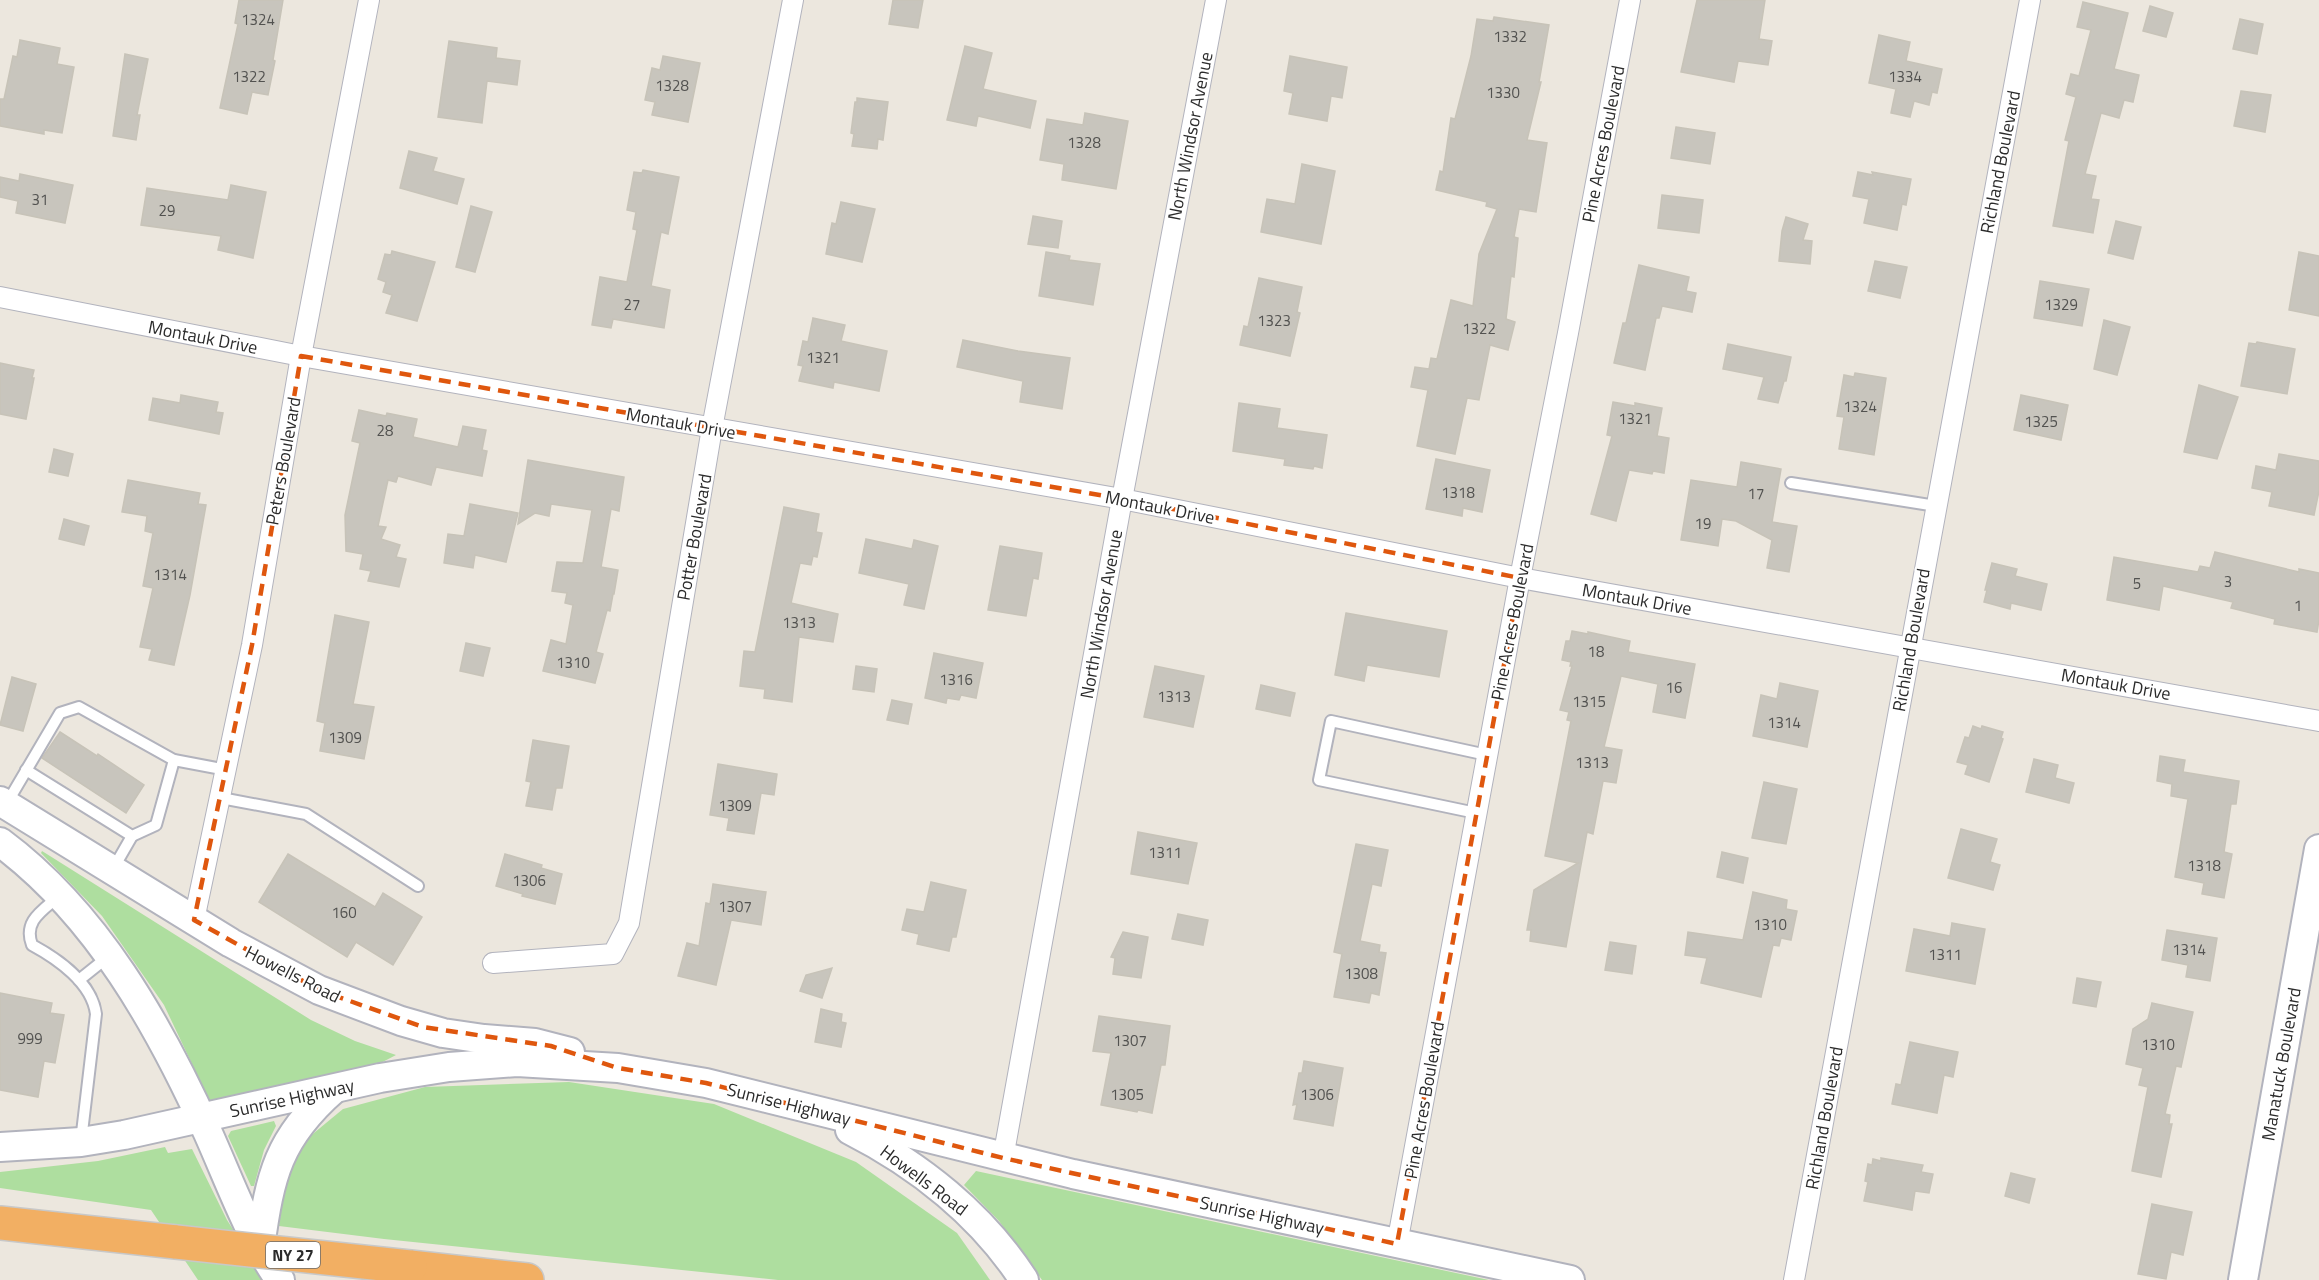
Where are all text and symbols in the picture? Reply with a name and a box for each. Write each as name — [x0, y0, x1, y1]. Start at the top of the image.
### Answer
house number: 1324 — [241, 8, 275, 31]
house number: 1332 — [1493, 25, 1527, 48]
street label: North Windsor Avenue — [1160, 49, 1220, 223]
street label: Pine Acres Boulevard — [1575, 63, 1631, 225]
house number: 1322 — [232, 65, 266, 88]
house number: 1334 — [1888, 65, 1922, 88]
house number: 1328 — [655, 74, 689, 97]
house number: 1330 — [1486, 81, 1520, 104]
street label: Richland Boulevard — [1973, 88, 2027, 236]
house number: 1328 — [1067, 131, 1101, 154]
house number: 31 — [32, 188, 48, 211]
house number: 29 — [159, 199, 175, 222]
house number: 27 — [624, 293, 640, 316]
house number: 1329 — [2044, 293, 2078, 316]
house number: 1323 — [1257, 309, 1291, 332]
street label: Montauk Drive — [146, 313, 260, 361]
house number: 1322 — [1462, 317, 1496, 340]
house number: 1321 — [806, 346, 840, 369]
street label: Peters Boulevard — [258, 395, 308, 527]
house number: 1324 — [1843, 395, 1877, 418]
street label: Montauk Drive — [624, 400, 738, 446]
house number: 1321 — [1618, 407, 1652, 430]
house number: 1325 — [2024, 410, 2058, 433]
house number: 28 — [377, 419, 393, 442]
street label: Potter Boulevard — [670, 472, 718, 602]
house number: 1318 — [1441, 481, 1475, 504]
house number: 17 — [1748, 482, 1764, 505]
street label: Montauk Drive — [1103, 483, 1217, 531]
house number: 19 — [1695, 512, 1711, 535]
street label: North Windsor Avenue — [1073, 527, 1129, 701]
street label: Pine Acres Boulevard — [1484, 541, 1540, 703]
house number: 1314 — [153, 563, 187, 586]
street label: Richland Boulevard — [1885, 566, 1937, 714]
house number: 3 — [2224, 570, 2232, 593]
house number: 5 — [2133, 572, 2141, 595]
street label: Montauk Drive — [1580, 576, 1694, 622]
house number: 1 — [2294, 594, 2302, 617]
house number: 1313 — [782, 611, 816, 634]
house number: 18 — [1588, 640, 1604, 663]
house number: 1310 — [556, 651, 590, 674]
street label: Montauk Drive — [2059, 661, 2173, 707]
house number: 1316 — [939, 668, 973, 691]
house number: 16 — [1666, 676, 1682, 699]
house number: 1313 — [1157, 685, 1191, 708]
house number: 1315 — [1572, 690, 1606, 713]
house number: 1314 — [1767, 711, 1801, 734]
house number: 1309 — [328, 726, 362, 749]
house number: 1313 — [1575, 751, 1609, 774]
house number: 1309 — [718, 794, 752, 817]
house number: 1311 — [1148, 841, 1182, 864]
house number: 1318 — [2187, 854, 2221, 877]
house number: 1306 — [512, 869, 546, 892]
house number: 1307 — [718, 895, 752, 918]
house number: 160 — [331, 901, 357, 924]
house number: 1310 — [1753, 913, 1787, 936]
street label: Howells Road — [241, 938, 345, 1010]
house number: 1314 — [2172, 938, 2206, 961]
house number: 1311 — [1928, 943, 1962, 966]
house number: 1308 — [1344, 962, 1378, 985]
street label: Manatuck Boulevard — [2254, 985, 2308, 1143]
street label: Pine Acres Boulevard — [1397, 1019, 1451, 1181]
house number: 999 — [17, 1027, 43, 1050]
house number: 1307 — [1113, 1029, 1147, 1052]
house number: 1310 — [2141, 1033, 2175, 1056]
street label: Richland Boulevard — [1798, 1044, 1850, 1192]
street label: Sunrise Highway — [227, 1072, 357, 1124]
street label: Sunrise Highway — [724, 1076, 854, 1133]
house number: 1305 — [1110, 1083, 1144, 1106]
house number: 1306 — [1300, 1083, 1334, 1106]
street label: Howells Road — [874, 1138, 974, 1222]
street label: Sunrise Highway — [1197, 1189, 1327, 1241]
road number: NY 27 — [266, 1242, 320, 1268]

